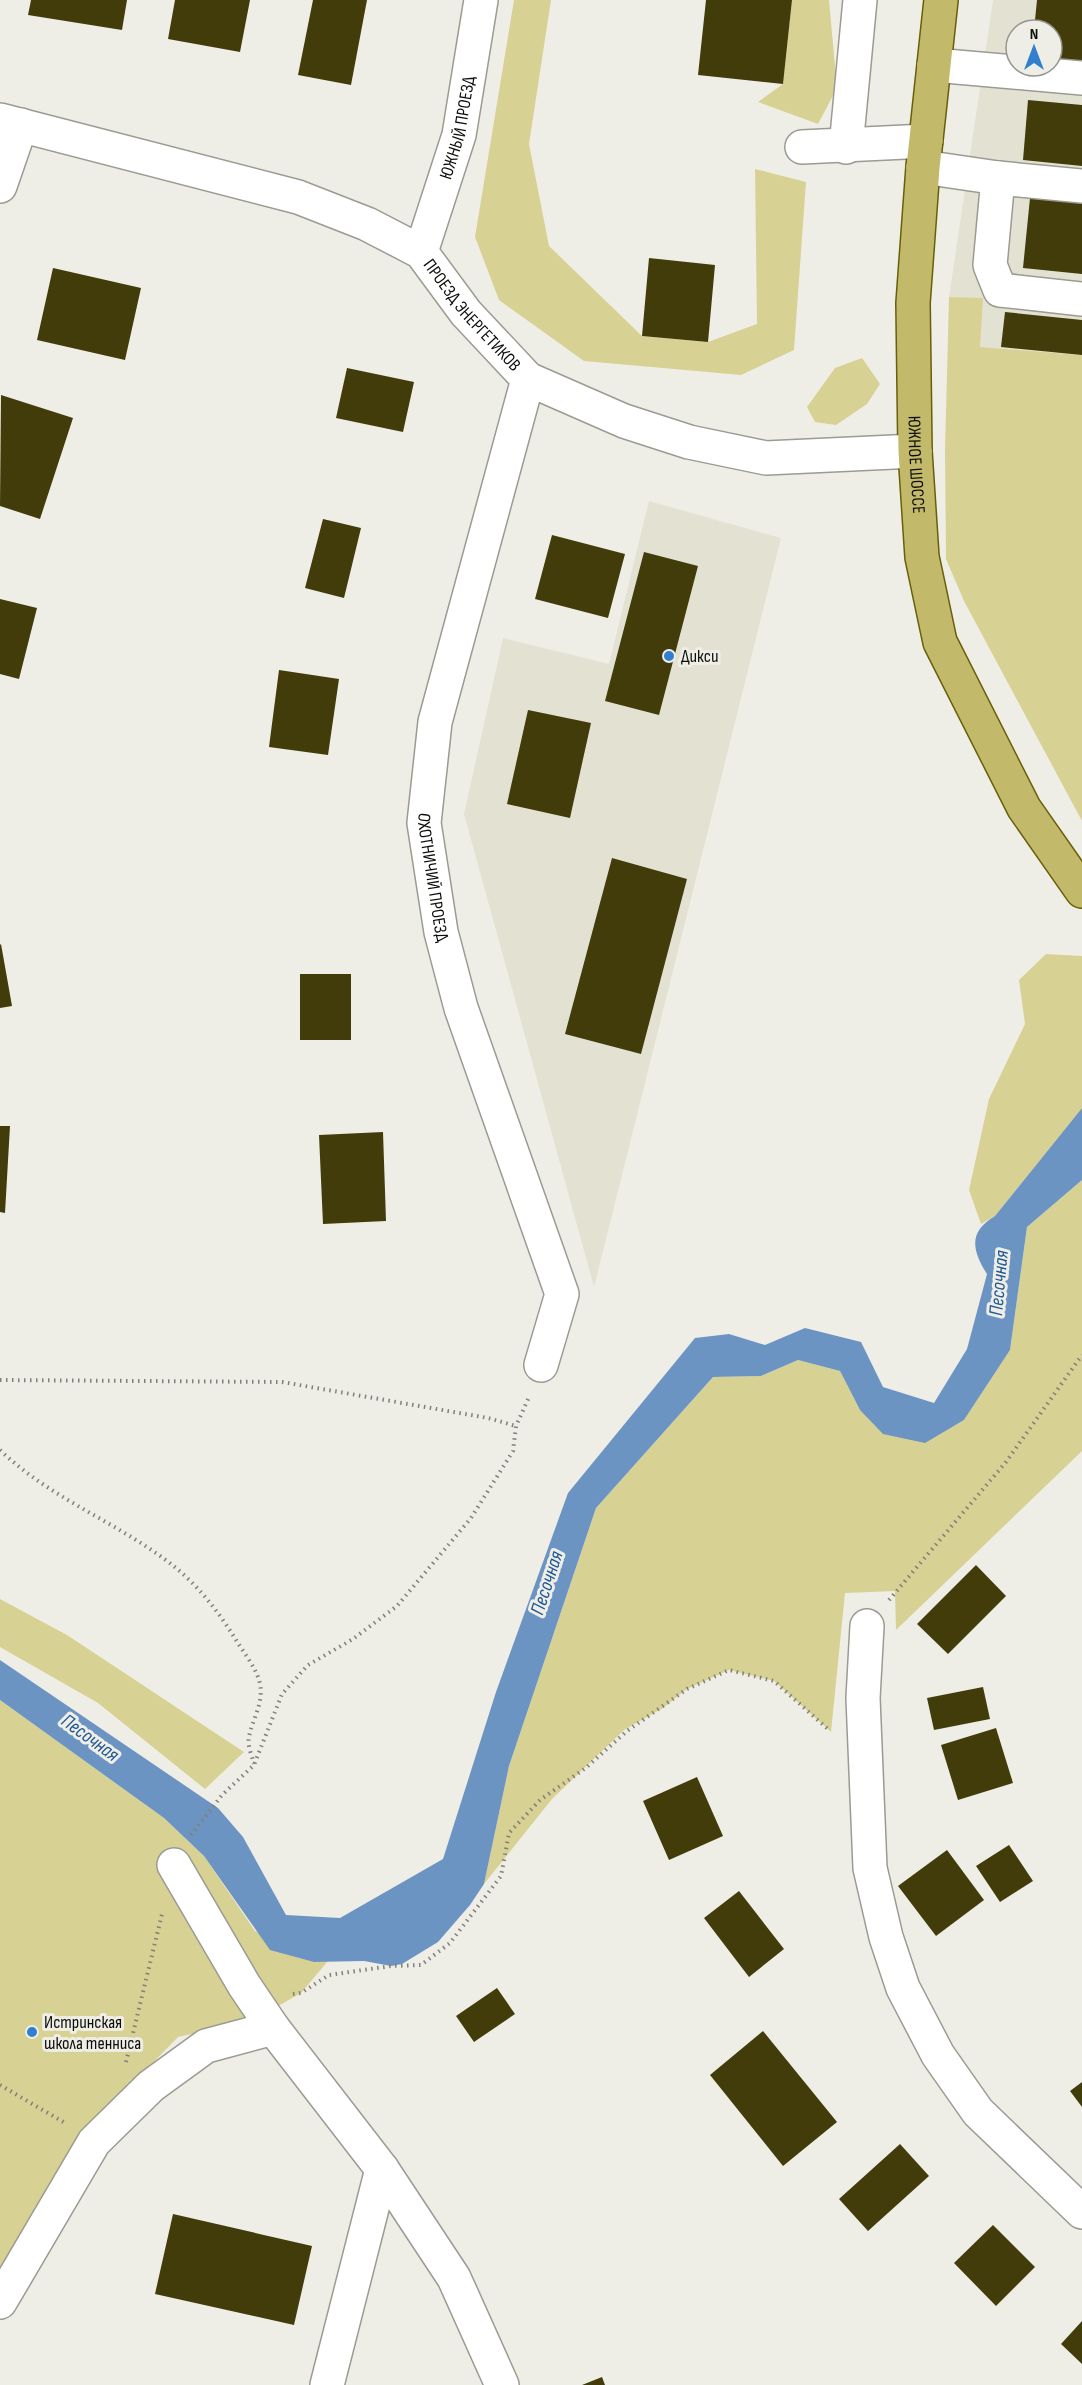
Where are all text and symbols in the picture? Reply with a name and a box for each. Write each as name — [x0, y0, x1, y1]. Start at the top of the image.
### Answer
north arrow — [1004, 18, 1064, 78]
text: N — [1030, 25, 1038, 44]
street label: ЮЖНЫЙ ПРОЕЗД — [435, 74, 479, 182]
street label: ПРОЕЗД ЭНЕРГЕТИКОВ — [419, 255, 525, 375]
street label: ЮЖНОЕ ШОССЕ — [904, 416, 930, 514]
place label: Дикси — [681, 646, 718, 667]
marker: Дикси — [662, 649, 676, 663]
street label: ОХОТНИЧИЙ ПРОЕЗД — [413, 812, 454, 944]
water label: Песочная — [984, 1249, 1014, 1317]
water label: Песочная — [525, 1548, 569, 1618]
water label: Песочная — [56, 1709, 124, 1767]
place label: Истринская школа тенниса — [44, 2012, 141, 2054]
marker: Истринская школа тенниса — [25, 2025, 39, 2039]

